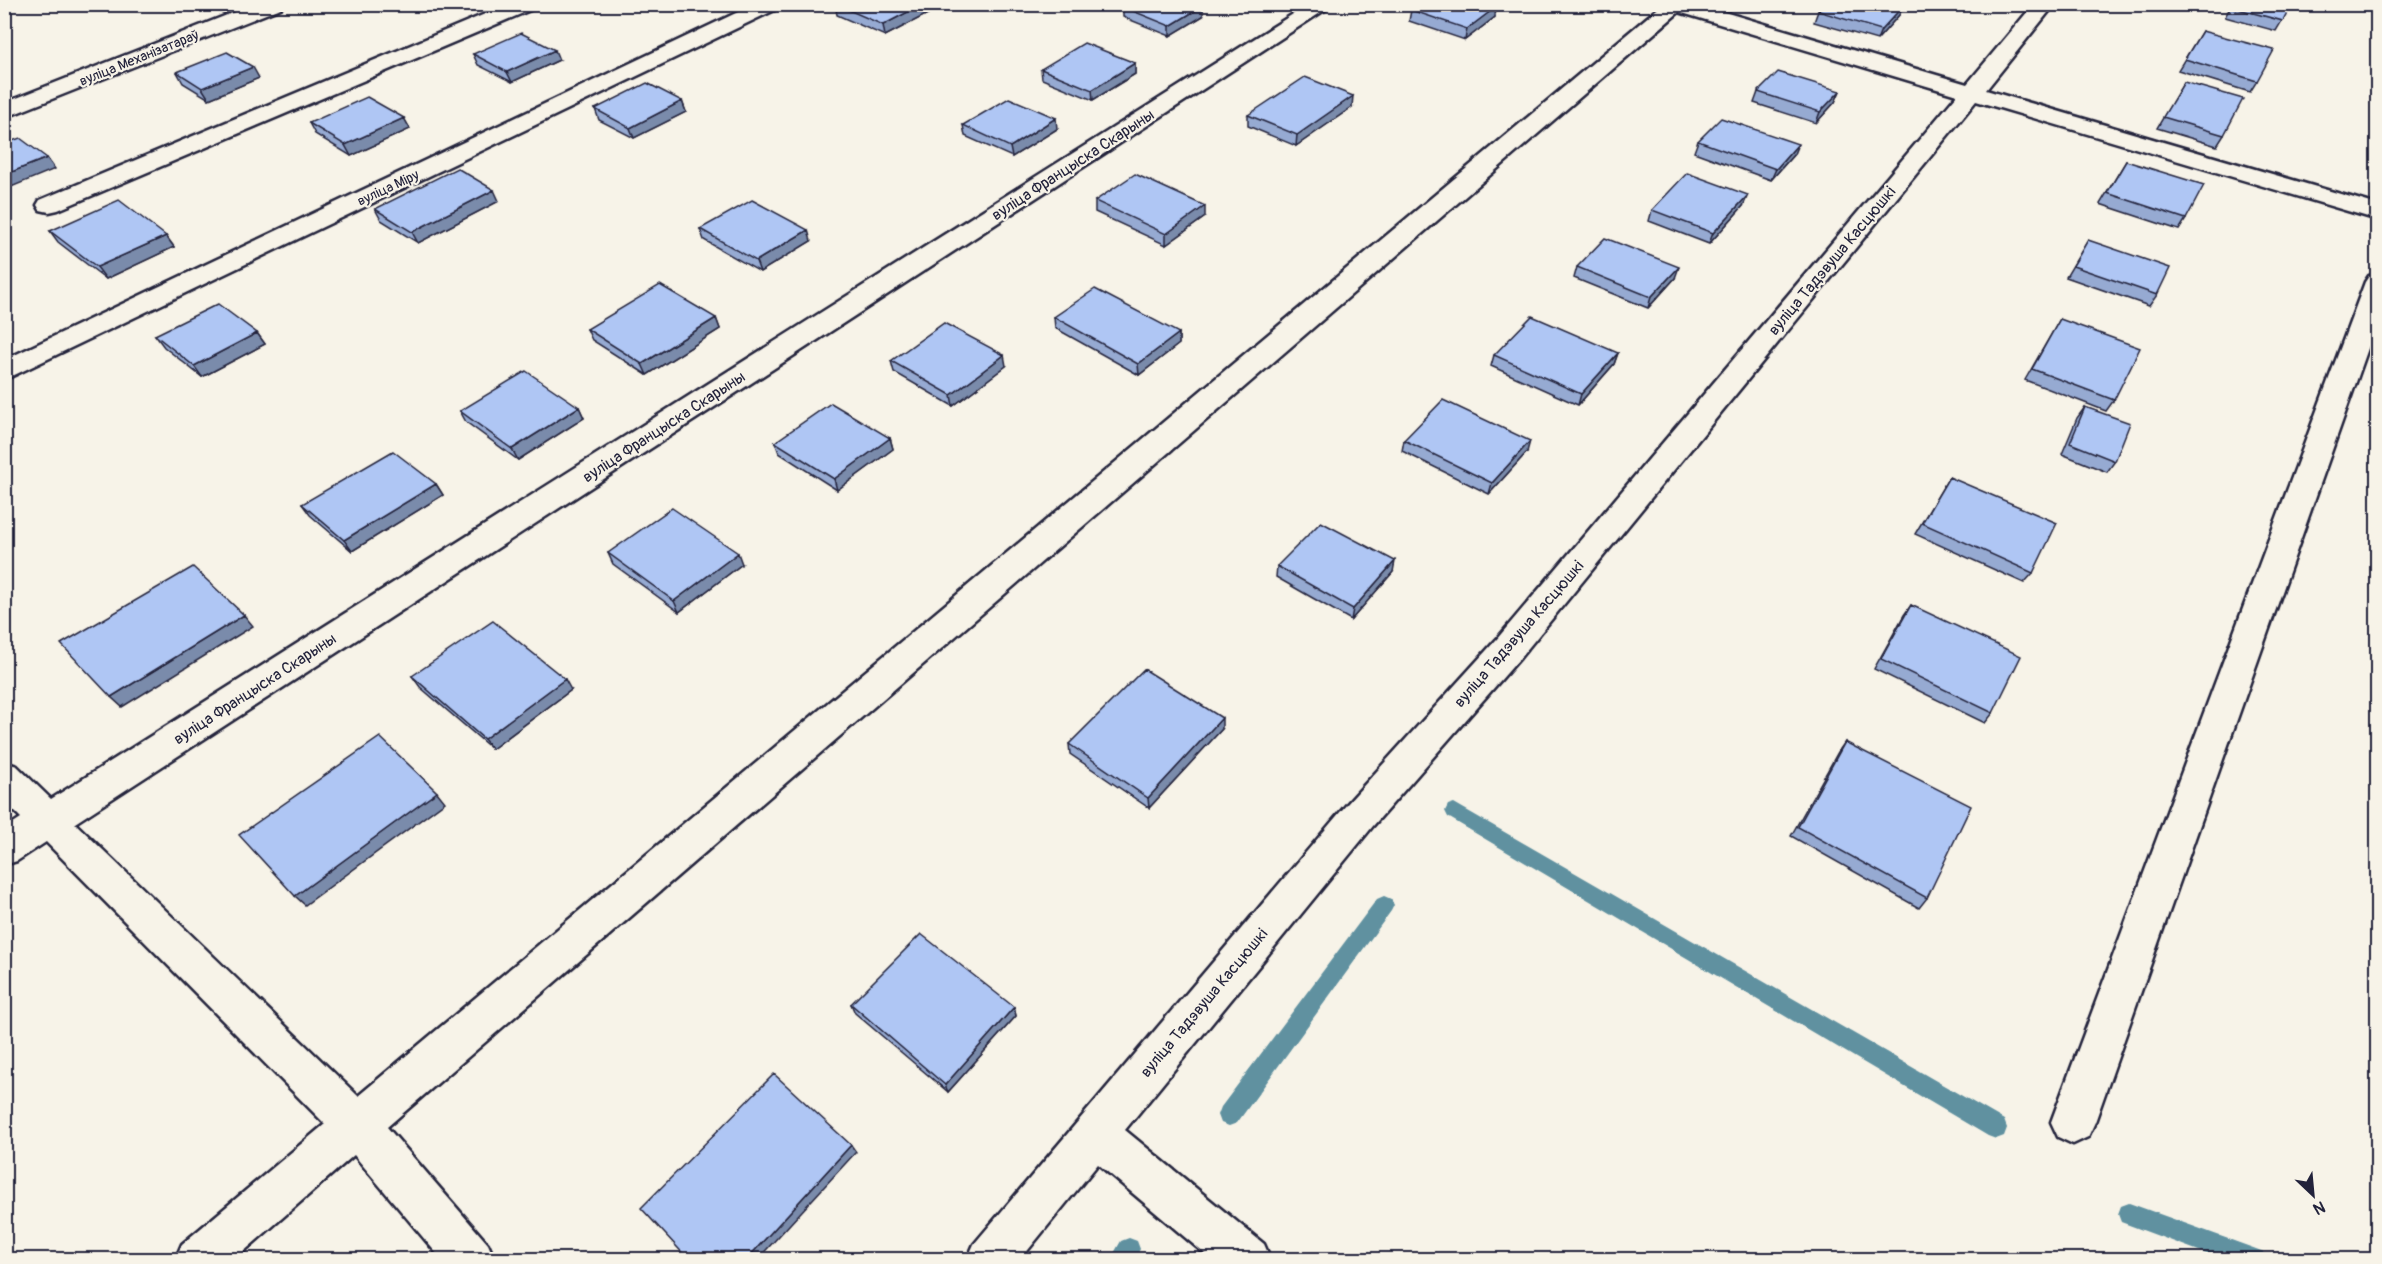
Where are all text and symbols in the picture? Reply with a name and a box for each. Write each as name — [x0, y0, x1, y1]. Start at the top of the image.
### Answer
street label: вуліца Механізатараў — [77, 26, 201, 90]
street label: вуліца Францыска Скарыны — [988, 105, 1158, 225]
street label: вуліца Міру — [354, 166, 422, 210]
street label: вуліца Тадэвуша Касцюшкі — [1764, 182, 1900, 339]
street label: вуліца Францыска Скарыны — [579, 367, 749, 487]
street label: вуліца Тадэвуша Касцюшкі — [1450, 556, 1588, 712]
street label: вуліца Францыска Скарыны — [170, 629, 340, 749]
street label: вуліца Тадэвуша Касцюшкі — [1136, 924, 1272, 1081]
north arrow — [2283, 1165, 2343, 1225]
text: N — [2310, 1196, 2328, 1219]

